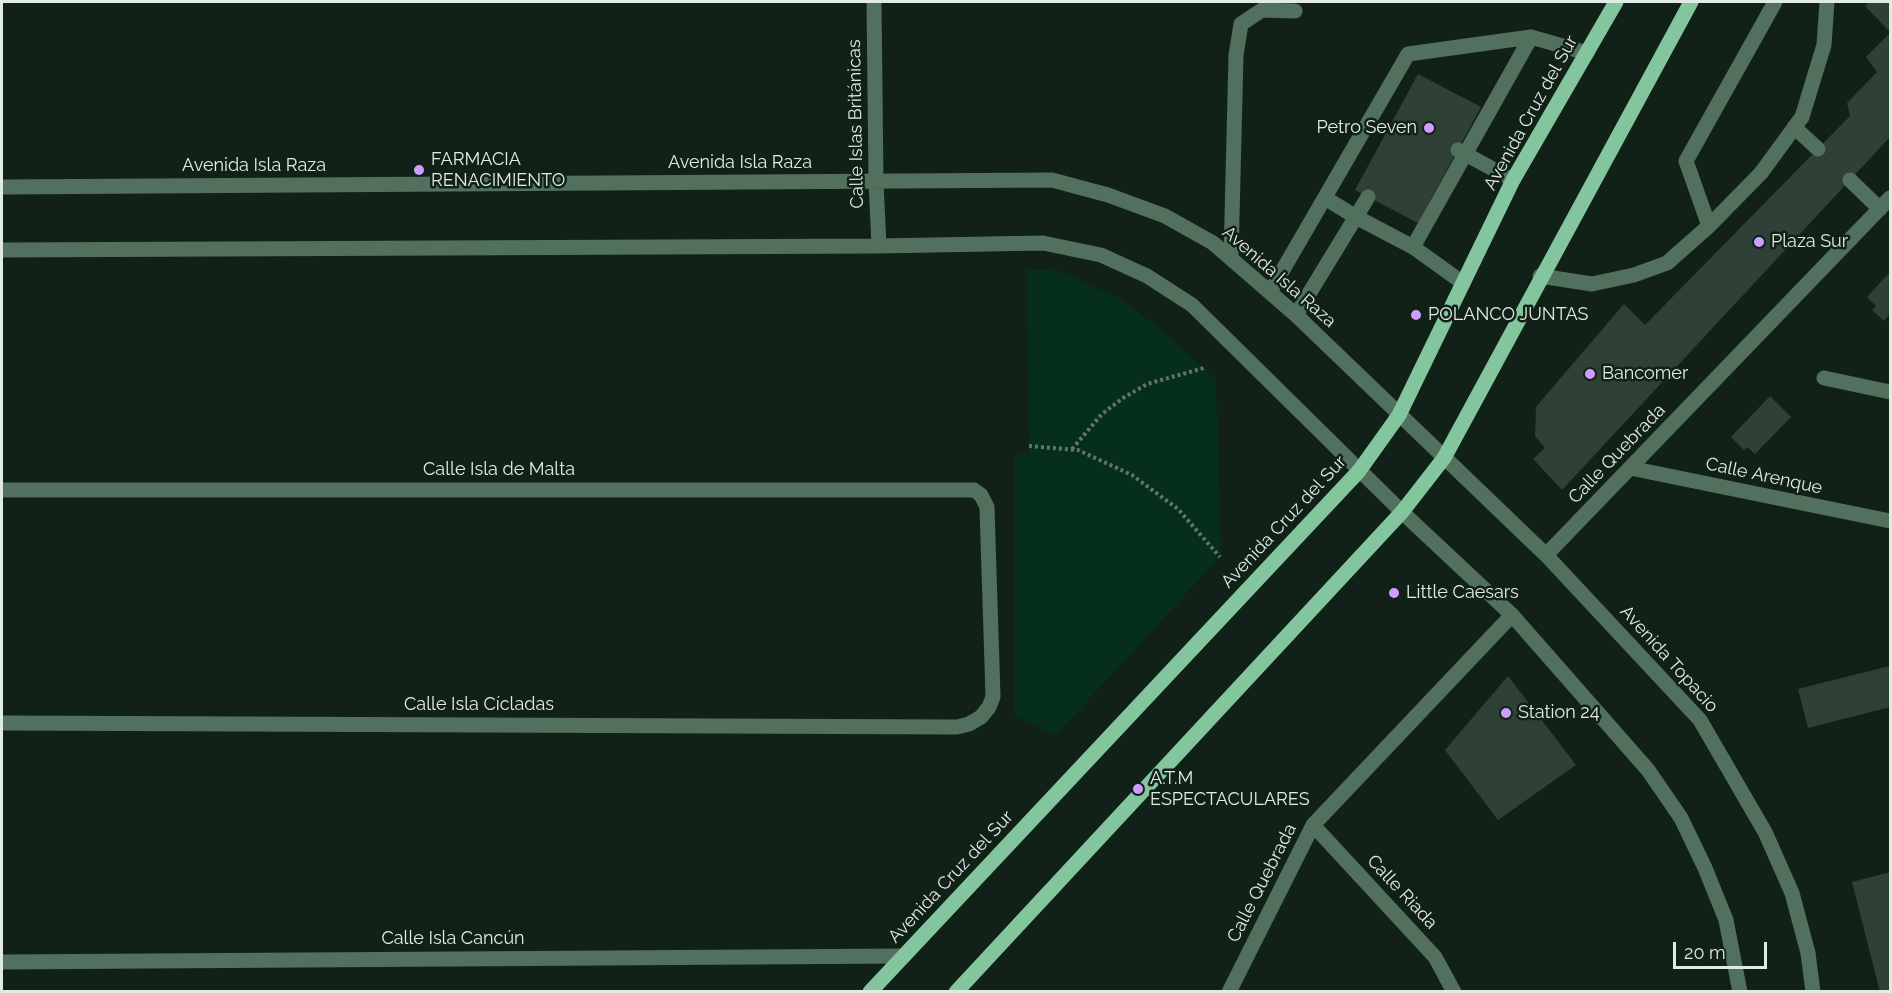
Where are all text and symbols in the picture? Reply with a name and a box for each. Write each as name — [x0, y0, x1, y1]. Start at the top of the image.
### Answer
street label: Avenida Cruz del Sur — [1480, 32, 1582, 194]
street label: Calle Islas Británicas — [844, 39, 868, 209]
place label: Petro Seven — [1317, 117, 1417, 139]
marker: Petro Seven — [1422, 121, 1436, 135]
place label: FARMACIA RENACIMIENTO — [431, 149, 565, 192]
street label: Avenida Isla Raza — [668, 152, 812, 174]
street label: Avenida Isla Raza — [182, 155, 326, 177]
marker: FARMACIA RENACIMIENTO — [412, 163, 426, 177]
street label: Avenida Isla Raza — [1218, 222, 1340, 332]
place label: Plaza Sur — [1771, 231, 1848, 253]
marker: Plaza Sur — [1752, 235, 1766, 249]
place label: POLANCO JUNTAS — [1428, 304, 1588, 326]
marker: POLANCO JUNTAS — [1409, 308, 1423, 322]
place label: Bancomer — [1602, 363, 1688, 385]
marker: Bancomer — [1583, 367, 1597, 381]
street label: Calle Quebrada — [1564, 400, 1670, 508]
street label: Avenida Cruz del Sur — [1217, 451, 1351, 593]
street label: Calle Arenque — [1704, 453, 1824, 499]
street label: Calle Isla de Malta — [423, 459, 575, 481]
place label: Little Caesars — [1406, 582, 1519, 604]
marker: Little Caesars — [1387, 586, 1401, 600]
street label: Avenida Topacio — [1615, 601, 1723, 717]
street label: Calle Isla Cícladas — [404, 694, 554, 716]
place label: Station 24 — [1518, 702, 1599, 724]
marker: Station 24 — [1499, 706, 1513, 720]
place label: A.T.M ESPECTACULARES — [1150, 768, 1310, 810]
marker: A.T.M ESPECTACULARES — [1131, 782, 1145, 796]
street label: Avenida Cruz del Sur — [884, 806, 1018, 948]
street label: Calle Quebrada — [1223, 820, 1301, 946]
street label: Calle Riada — [1362, 850, 1442, 934]
street label: Calle Isla Cancún — [381, 928, 525, 950]
scale bar — [1676, 930, 1770, 968]
text: 20 m — [1684, 942, 1726, 963]

